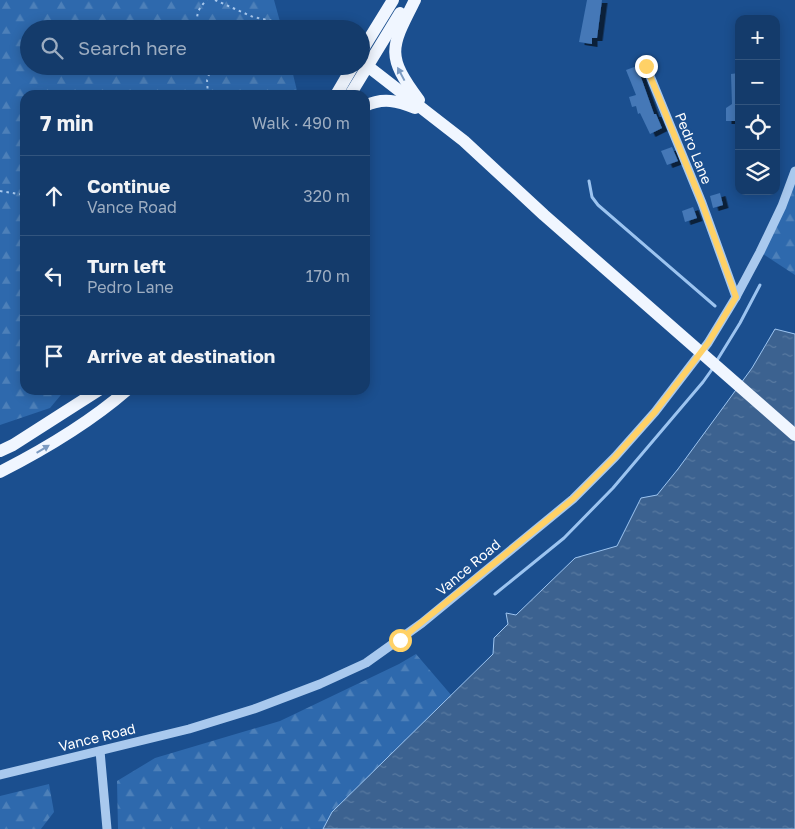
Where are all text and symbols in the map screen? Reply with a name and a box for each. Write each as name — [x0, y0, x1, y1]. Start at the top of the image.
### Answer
map controls — [735, 15, 780, 195]
button: + — [735, 15, 780, 60]
search box — [20, 20, 370, 75]
icon: search — [38, 34, 66, 62]
text: Search here — [78, 36, 187, 59]
route end — [635, 55, 658, 78]
button: − — [735, 60, 780, 105]
one-way arrow — [397, 67, 405, 81]
button: locate — [735, 105, 780, 150]
text: 7 min — [40, 110, 94, 136]
street label: Pedro Lane — [672, 110, 716, 186]
text: Walk · 490 m — [252, 113, 350, 133]
button: layers — [735, 150, 780, 195]
text: Continue — [87, 174, 170, 197]
icon: ahead — [40, 182, 68, 210]
text: 320 m — [303, 186, 350, 206]
text: Vance Road — [87, 197, 177, 217]
text: Turn left — [87, 254, 166, 277]
icon: left — [40, 262, 68, 290]
text: 170 m — [306, 266, 350, 286]
text: Pedro Lane — [87, 277, 174, 297]
icon: arrive — [40, 342, 68, 370]
text: Arrive at destination — [87, 344, 275, 367]
one-way arrow — [36, 444, 49, 453]
street label: Vance Road — [432, 535, 504, 599]
route start — [389, 629, 412, 652]
street label: Vance Road — [57, 719, 137, 755]

